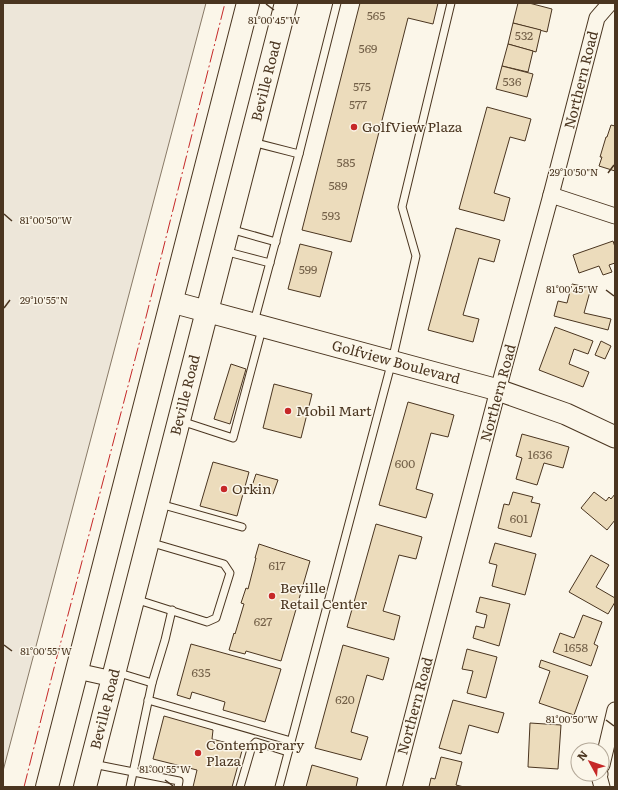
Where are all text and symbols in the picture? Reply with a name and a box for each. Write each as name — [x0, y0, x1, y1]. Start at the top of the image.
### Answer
house number: 565 — [367, 6, 385, 24]
text: 81°00'45"W — [248, 12, 300, 27]
house number: 532 — [515, 26, 533, 44]
street label: Northern Road — [558, 28, 602, 131]
street label: Beville Road — [245, 38, 285, 123]
house number: 569 — [359, 39, 377, 57]
house number: 536 — [502, 72, 522, 90]
house number: 575 — [353, 77, 371, 95]
house number: 577 — [349, 95, 367, 113]
place label: GolfView Plaza — [362, 116, 463, 136]
marker: GolfView Plaza — [349, 122, 359, 132]
house number: 585 — [337, 153, 355, 171]
text: 29°10'50"N — [550, 164, 598, 179]
house number: 589 — [329, 176, 347, 194]
house number: 593 — [322, 206, 340, 224]
text: 81°00'50"W — [20, 212, 72, 227]
house number: 599 — [299, 260, 317, 278]
text: 81°00'45"W — [546, 281, 598, 296]
text: 29°10'55"N — [20, 292, 68, 307]
street label: Golfview Boulevard — [330, 334, 463, 388]
street label: Northern Road — [474, 341, 520, 444]
street label: Beville Road — [164, 352, 204, 437]
place label: Mobil Mart — [296, 400, 372, 420]
marker: Mobil Mart — [283, 406, 293, 416]
house number: 1636 — [528, 445, 553, 463]
house number: 600 — [395, 454, 415, 472]
place label: Orkin — [232, 478, 271, 498]
marker: Orkin — [219, 484, 229, 494]
house number: 601 — [510, 509, 528, 527]
house number: 617 — [268, 556, 286, 574]
place label: Beville Retail Center — [280, 577, 367, 613]
marker: Beville Retail Center — [267, 591, 277, 601]
house number: 627 — [254, 612, 272, 630]
house number: 1658 — [564, 638, 588, 656]
text: 81°00'55"W — [20, 643, 72, 658]
street label: Northern Road — [391, 654, 437, 757]
house number: 635 — [192, 663, 210, 681]
street label: Beville Road — [84, 666, 124, 751]
house number: 620 — [335, 690, 355, 708]
text: 81°00'50"W — [546, 711, 598, 726]
place label: Contemporary Plaza — [206, 734, 305, 770]
north arrow — [570, 742, 610, 782]
text: N — [572, 746, 591, 764]
marker: Contemporary Plaza — [193, 748, 203, 758]
text: 81°00'55"W — [139, 761, 191, 776]

